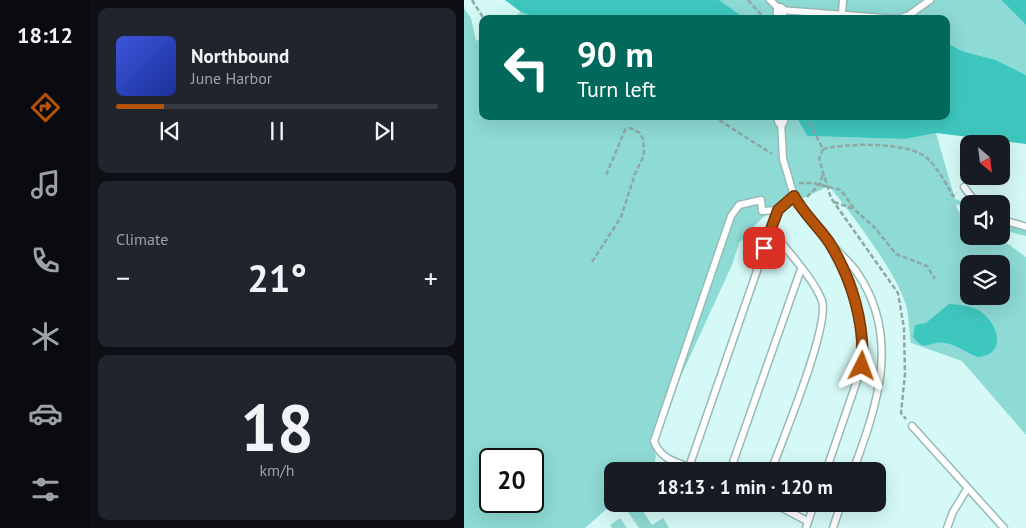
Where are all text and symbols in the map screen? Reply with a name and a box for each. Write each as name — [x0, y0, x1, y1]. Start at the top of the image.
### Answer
text: 18:12 — [17, 21, 73, 49]
text: 90 m — [577, 31, 654, 77]
icon: left — [494, 35, 559, 100]
text: Northbound — [191, 44, 289, 68]
text: June Harbor — [191, 68, 272, 88]
text: Turn left — [577, 75, 656, 103]
icon: directions — [28, 90, 63, 125]
icon: previous — [156, 117, 184, 145]
icon: pause — [263, 117, 291, 145]
icon: next — [370, 117, 398, 145]
north arrow — [960, 135, 1010, 185]
map controls — [960, 135, 1010, 305]
icon: music — [28, 167, 63, 202]
button: sound — [960, 195, 1010, 245]
pin — [743, 227, 785, 269]
text: Climate — [116, 229, 168, 249]
icon: arrive — [750, 234, 778, 262]
icon: phone — [28, 243, 63, 278]
text: 21° — [247, 253, 307, 302]
button: layers — [960, 255, 1010, 305]
text: − — [116, 259, 130, 296]
text: + — [424, 259, 438, 296]
icon: climate — [28, 319, 63, 354]
position arrow — [835, 339, 887, 391]
text: 18 — [240, 385, 314, 469]
icon: car — [28, 396, 63, 431]
speed limit sign: 20 — [479, 448, 544, 513]
text: km/h — [259, 460, 295, 480]
icon: filters — [28, 472, 63, 507]
text: 18:13 · 1 min · 120 m — [657, 475, 833, 499]

